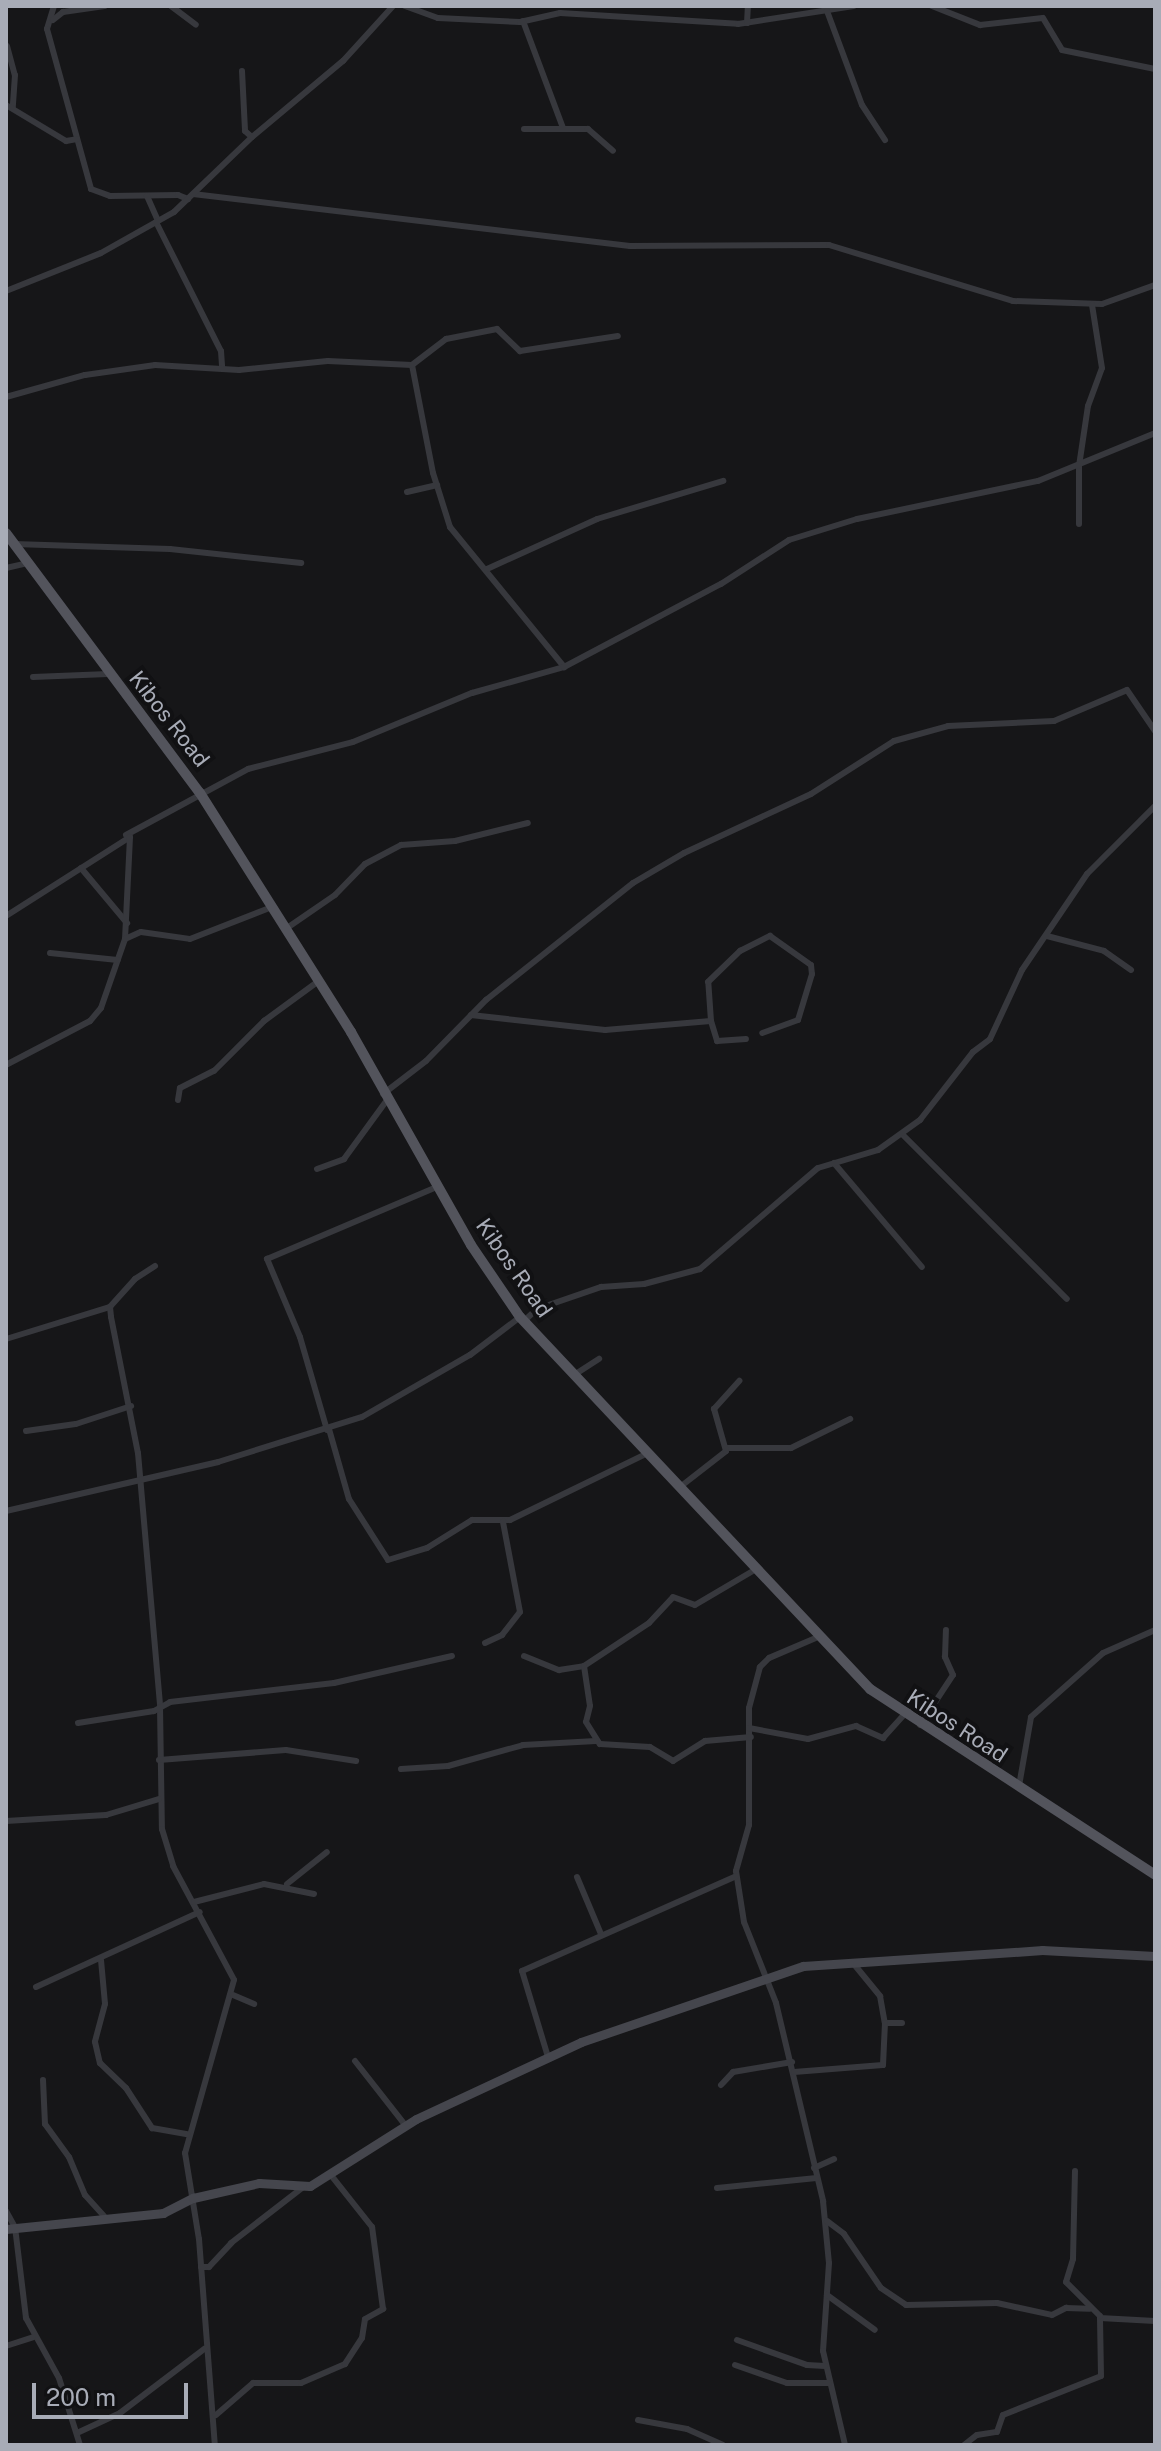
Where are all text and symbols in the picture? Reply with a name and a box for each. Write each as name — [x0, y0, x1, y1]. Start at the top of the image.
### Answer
street label: Kibos Road — [123, 666, 215, 772]
street label: Kibos Road — [470, 1213, 558, 1323]
street label: Kibos Road — [902, 1684, 1012, 1768]
scale bar — [36, 2367, 192, 2417]
text: 200 m — [46, 2383, 116, 2411]

